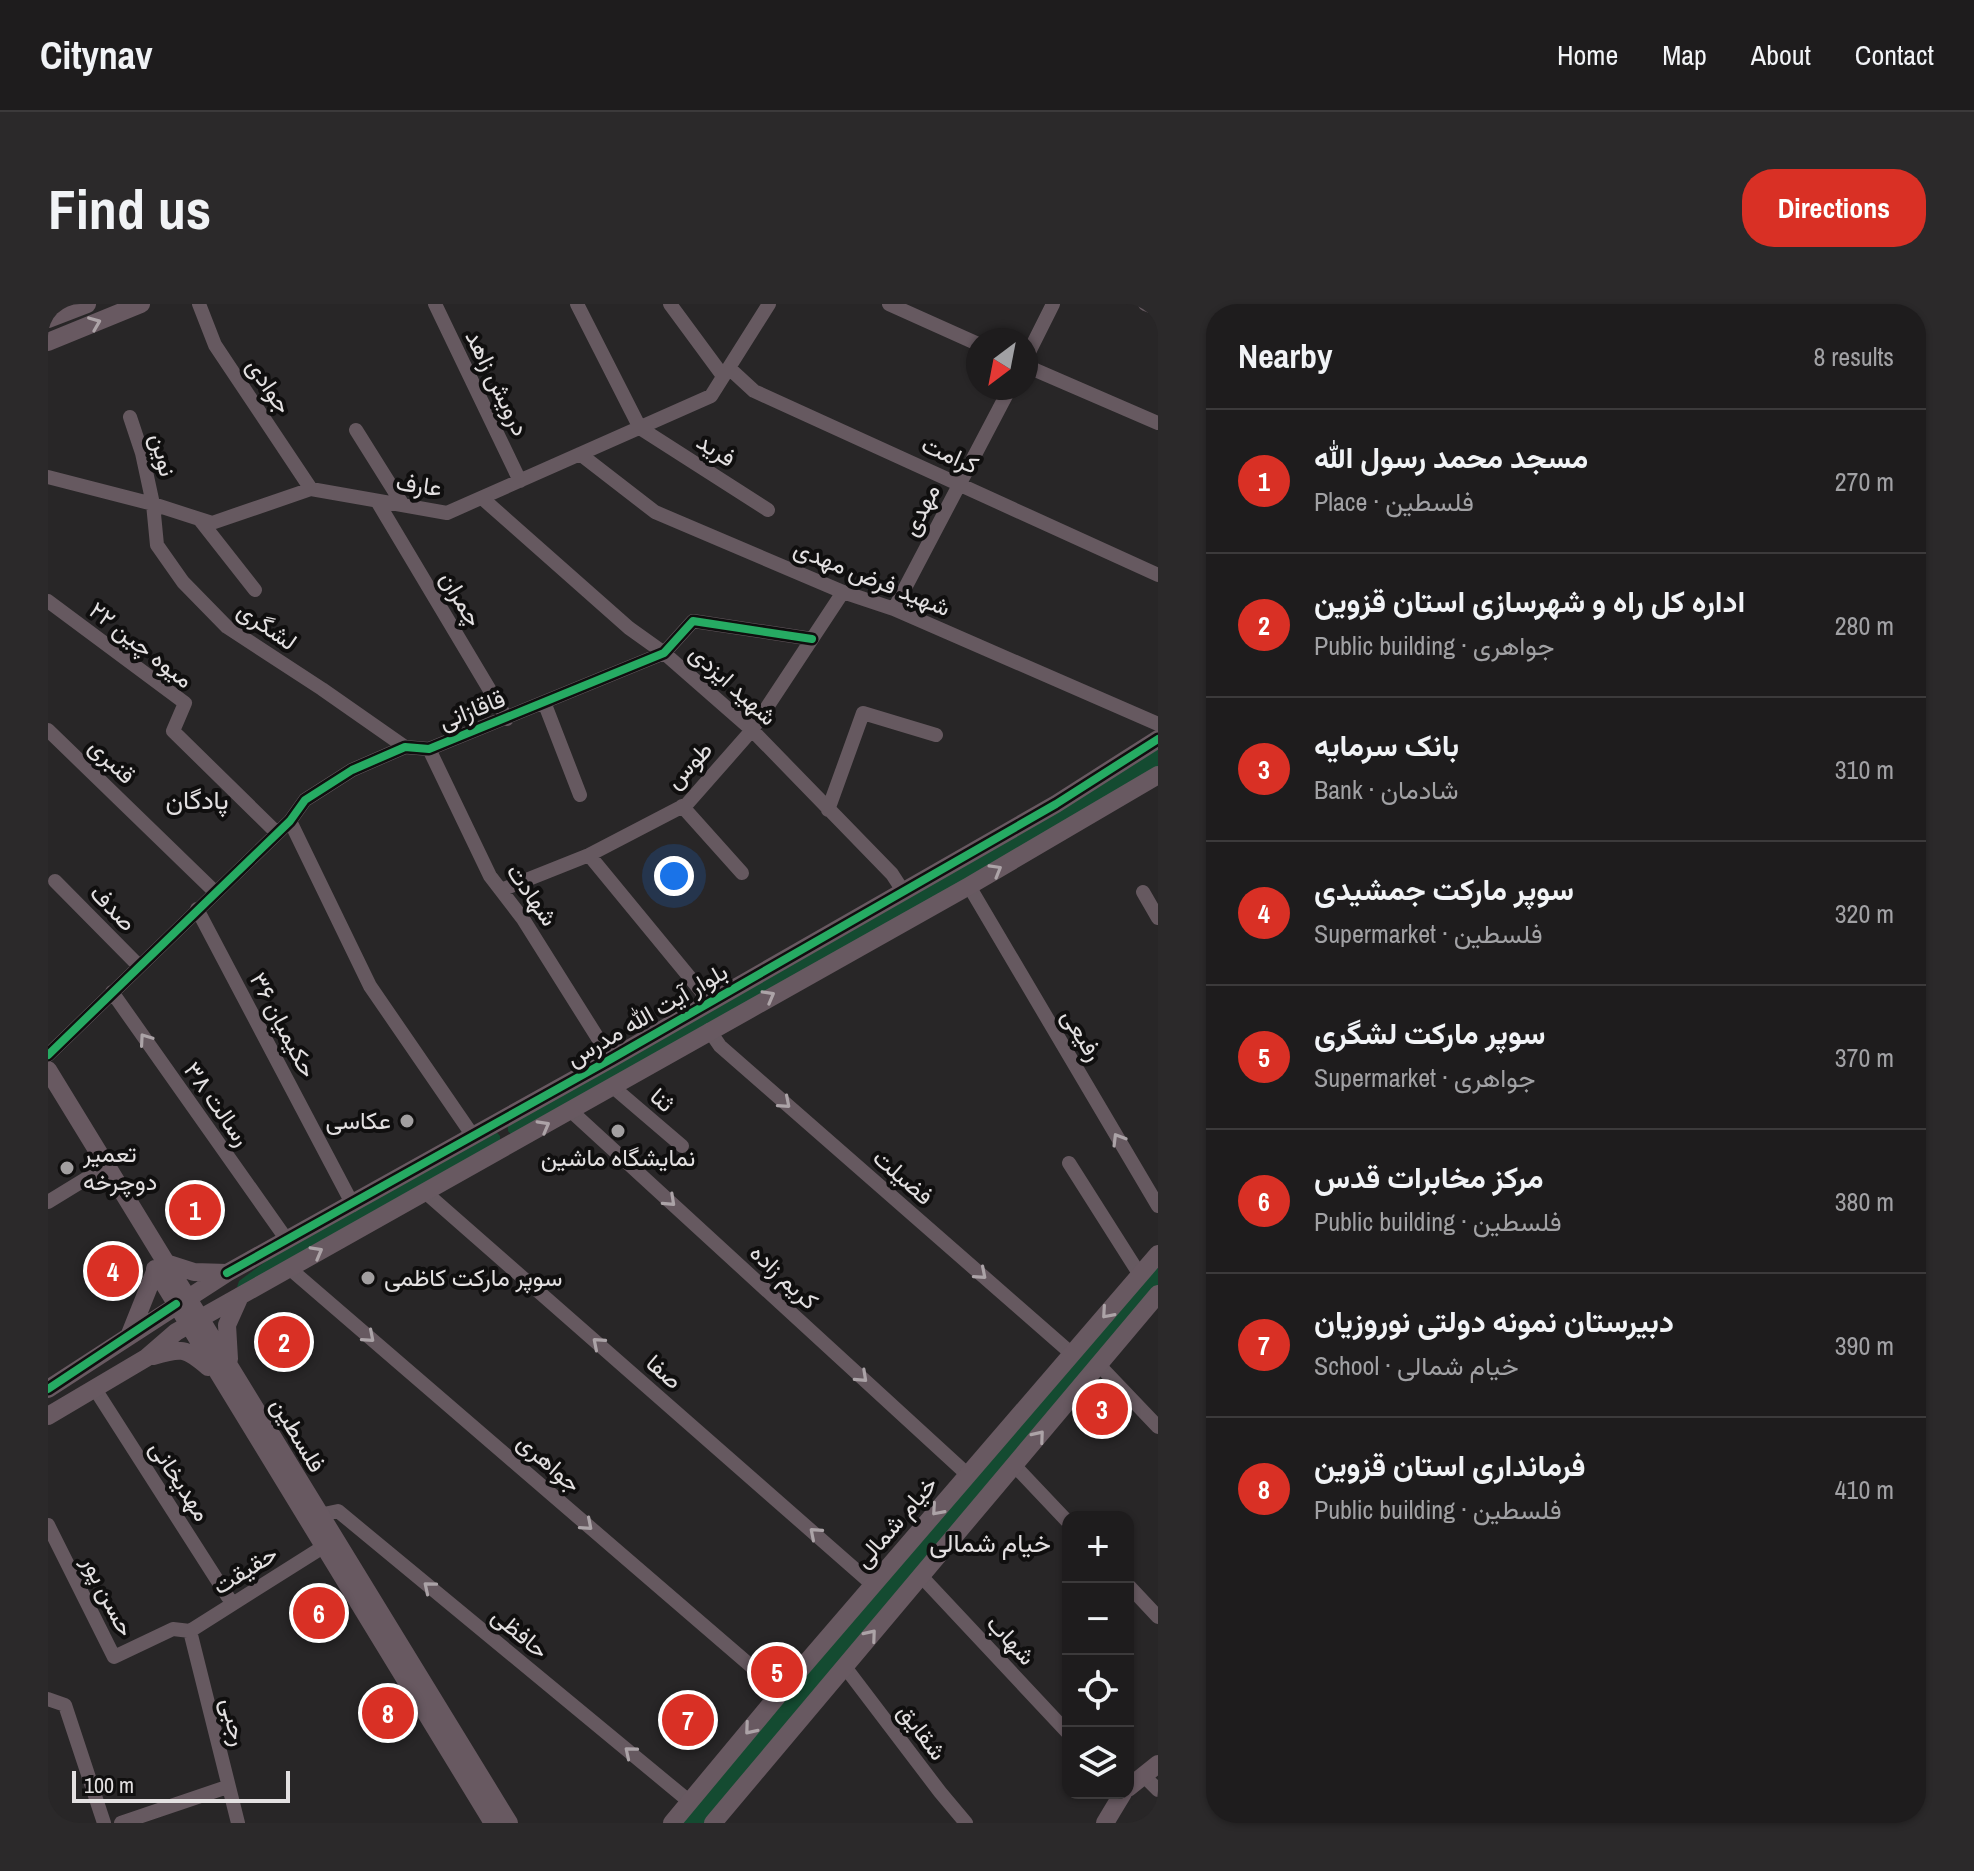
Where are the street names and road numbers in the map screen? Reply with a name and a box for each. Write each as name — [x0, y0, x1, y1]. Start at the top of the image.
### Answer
street label: درویش زاهد — [458, 324, 537, 441]
street label: جوادی — [240, 351, 300, 420]
street label: فرید — [691, 425, 742, 474]
street label: کرامت — [917, 427, 984, 481]
street label: نوین — [143, 430, 185, 480]
street label: عارف — [394, 465, 444, 503]
street label: مهدی — [893, 478, 947, 541]
street label: شهید فرض مهدی — [789, 531, 955, 623]
street label: چمران — [432, 565, 491, 633]
street label: لشگری — [232, 593, 304, 657]
street label: ۲۲ میوه چین — [82, 594, 200, 696]
street label: شهید ایزدی — [683, 636, 784, 732]
street label: قاقازانی — [434, 682, 510, 736]
street label: قنبری — [82, 730, 143, 790]
street label: طوس — [658, 734, 719, 795]
street label: شهادت — [500, 857, 566, 932]
street label: صدف — [84, 877, 144, 938]
street label: بلوار آیت الله مدرس — [560, 955, 733, 1073]
street label: ۳۶ حکیمیان — [243, 966, 325, 1083]
street label: رفیعی — [1055, 1002, 1111, 1067]
street label: ۳۸ رسالت — [177, 1055, 259, 1152]
street label: ثنا — [644, 1080, 682, 1119]
street label: فضیلت — [867, 1141, 941, 1211]
street label: کریم زاده — [743, 1236, 826, 1317]
street label: صفا — [640, 1347, 690, 1396]
street label: فلسطین — [264, 1391, 334, 1478]
street label: جواهری — [511, 1426, 589, 1499]
street label: مهدیخانی — [143, 1434, 219, 1527]
street label: خیام شمالی — [846, 1468, 945, 1575]
street label: حقیقت — [206, 1537, 283, 1602]
street label: حسن پور — [74, 1549, 143, 1642]
street label: حافظی — [485, 1599, 556, 1665]
street label: شهاب — [980, 1607, 1043, 1671]
street label: رجبی — [214, 1695, 256, 1749]
street label: شقایق — [891, 1697, 955, 1766]

